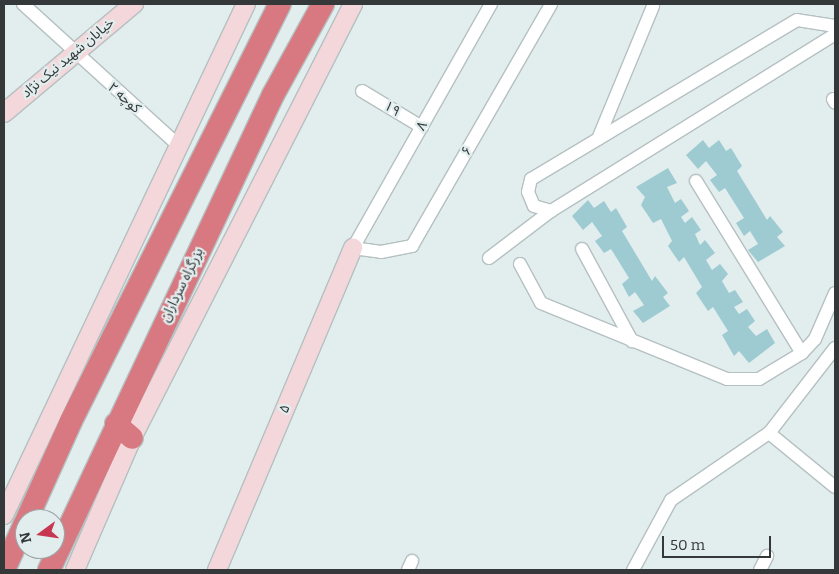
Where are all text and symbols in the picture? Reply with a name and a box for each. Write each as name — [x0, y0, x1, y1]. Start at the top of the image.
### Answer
street label: خیابان شهید نیک نژاد — [18, 14, 118, 102]
street label: کوچه ۲ — [104, 79, 144, 117]
street label: ۱۹ — [381, 98, 403, 120]
street label: ۸ — [413, 118, 431, 134]
street label: ۶ — [458, 143, 476, 159]
street label: بزرگراه سرداران — [157, 245, 207, 325]
street label: ۵ — [276, 402, 294, 416]
north arrow — [15, 509, 65, 559]
scale bar — [664, 526, 773, 558]
text: N — [16, 530, 35, 545]
text: 50 m — [670, 536, 705, 554]

